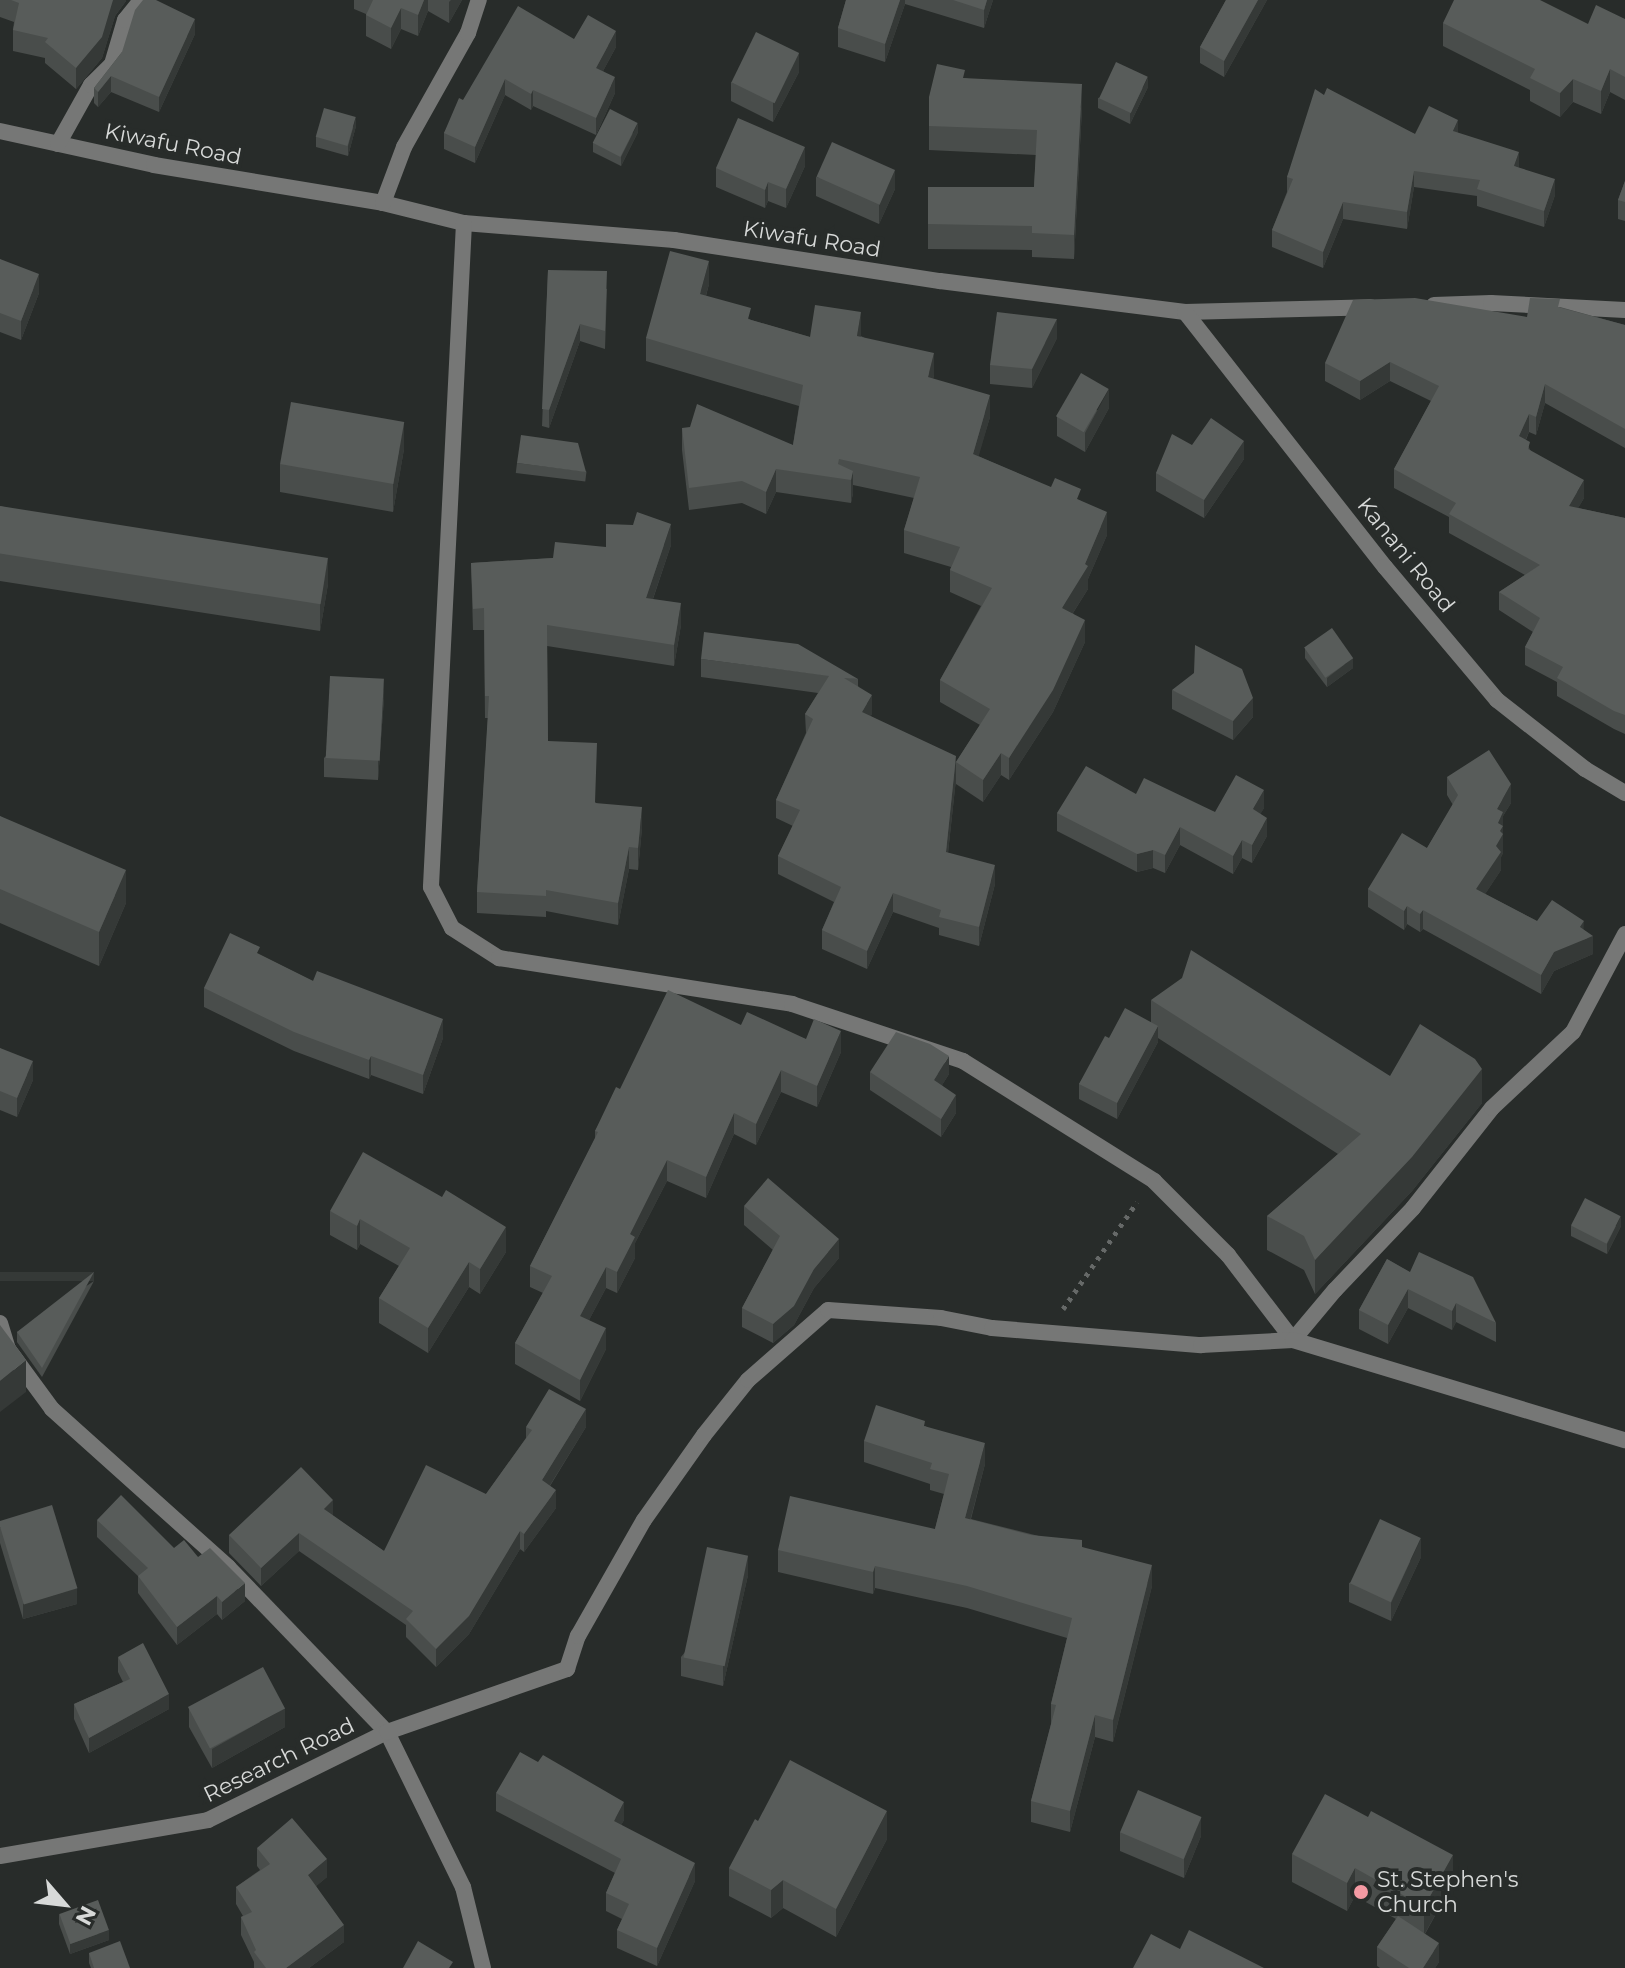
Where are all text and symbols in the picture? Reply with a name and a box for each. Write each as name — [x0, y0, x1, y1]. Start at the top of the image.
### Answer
street label: Kiwafu Road — [102, 118, 244, 170]
street label: Kiwafu Road — [741, 215, 883, 263]
street label: Kanani Road — [1352, 492, 1460, 618]
street label: Research Road — [199, 1712, 359, 1808]
north arrow — [24, 1864, 104, 1944]
place label: St. Stephen's Church — [1377, 1866, 1519, 1918]
marker: St. Stephen's Church — [1352, 1883, 1370, 1901]
text: N — [70, 1901, 102, 1930]

